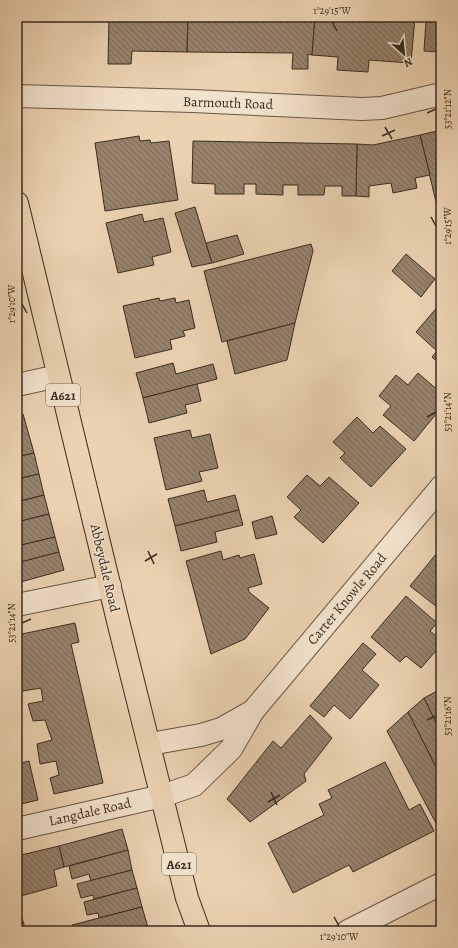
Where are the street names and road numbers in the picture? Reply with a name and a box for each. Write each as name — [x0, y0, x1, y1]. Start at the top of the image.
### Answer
street label: Barmouth Road — [182, 92, 274, 114]
road number: A621 — [46, 384, 80, 406]
street label: Abbeydale Road — [85, 521, 124, 614]
street label: Carter Knowle Road — [303, 549, 391, 649]
street label: Langdale Road — [47, 793, 134, 831]
road number: A621 — [162, 853, 196, 875]

